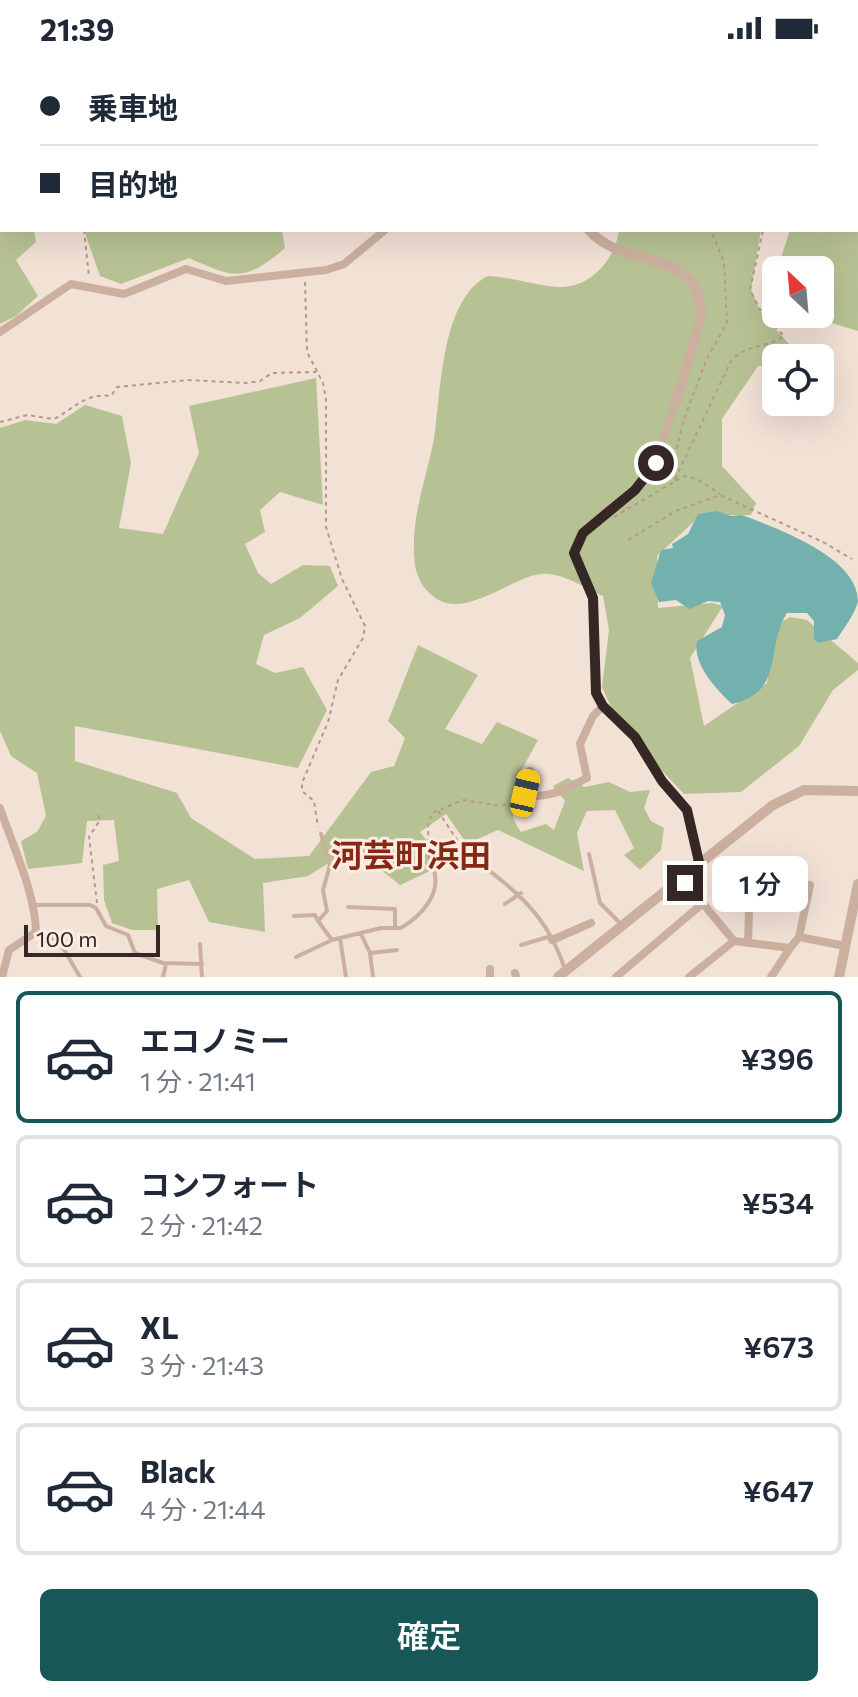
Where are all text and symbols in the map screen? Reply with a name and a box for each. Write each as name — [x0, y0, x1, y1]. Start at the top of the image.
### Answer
text: 21:39 — [40, 10, 115, 47]
text: 乗車地 — [88, 88, 178, 125]
text: 目的地 — [88, 165, 178, 202]
north arrow — [762, 256, 834, 328]
map controls — [762, 256, 834, 416]
button: locate — [762, 344, 834, 416]
route start — [638, 445, 674, 481]
car — [508, 767, 542, 819]
district label: 河芸町浜田 — [331, 834, 491, 874]
callout: 1 分 — [713, 855, 809, 911]
route end — [667, 865, 703, 901]
text: 1 分 — [739, 868, 781, 899]
scale bar — [24, 921, 160, 957]
text: 100 m — [36, 925, 98, 952]
icon: car — [44, 1021, 116, 1093]
text: エコノミー — [140, 1021, 290, 1058]
text: ¥396 — [741, 1039, 814, 1076]
text: 1 分 · 21:41 — [140, 1065, 256, 1096]
icon: car — [44, 1165, 116, 1237]
text: コンフォート — [140, 1165, 319, 1202]
text: ¥534 — [742, 1183, 814, 1220]
text: 2 分 · 21:42 — [140, 1209, 263, 1240]
text: XL — [140, 1308, 179, 1345]
icon: car — [44, 1309, 116, 1381]
text: ¥673 — [743, 1327, 814, 1364]
text: 3 分 · 21:43 — [140, 1349, 264, 1380]
text: Black — [140, 1452, 216, 1489]
icon: car — [44, 1453, 116, 1525]
text: ¥647 — [743, 1471, 814, 1508]
text: 4 分 · 21:44 — [140, 1493, 266, 1524]
button: 確定 — [40, 1589, 818, 1681]

